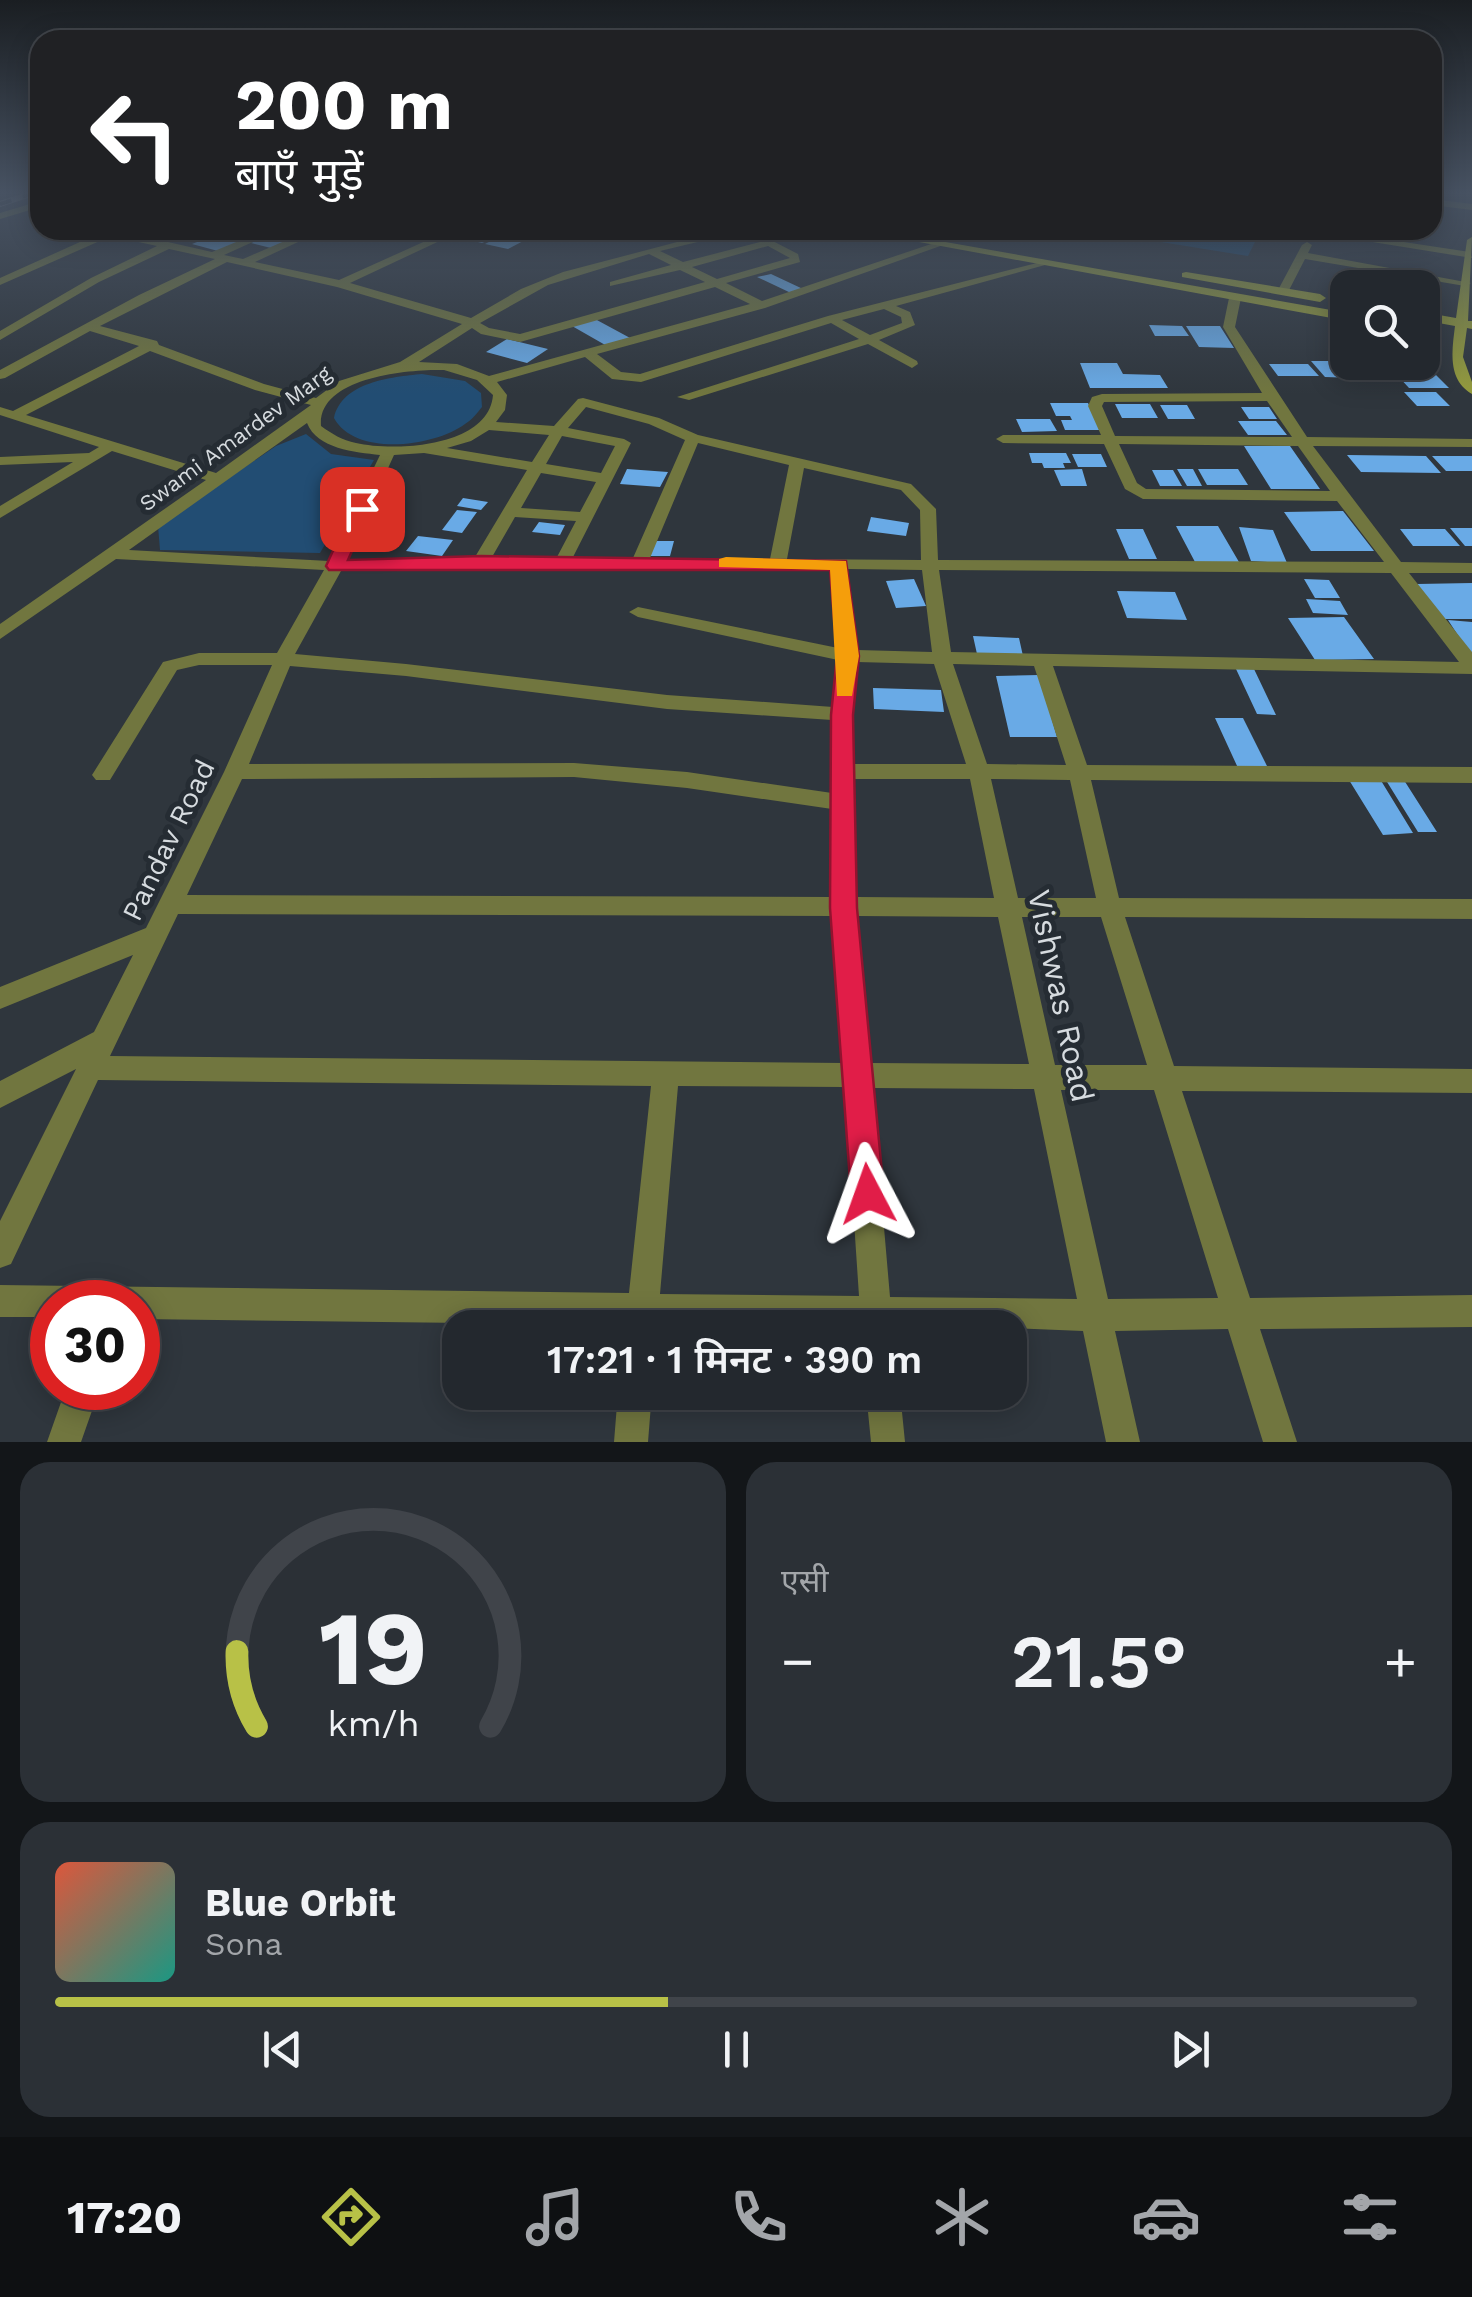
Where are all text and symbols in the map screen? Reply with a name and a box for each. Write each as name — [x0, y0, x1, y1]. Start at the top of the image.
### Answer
text: 200 m — [235, 64, 453, 146]
icon: left — [70, 70, 200, 200]
text: बाएँ मुड़ें — [235, 148, 364, 201]
map controls — [1330, 270, 1440, 380]
button: search — [1330, 270, 1440, 380]
street label: Swami Amardev Marg — [135, 360, 336, 516]
pin — [320, 467, 405, 552]
icon: arrive — [335, 482, 390, 537]
street label: Pandav Road — [115, 754, 222, 926]
street label: Vishwas Road — [1020, 886, 1102, 1106]
position arrow — [816, 1142, 920, 1246]
speed limit sign: 30 — [30, 1280, 160, 1410]
text: 17:21 · 1 मिनट · 390 m — [547, 1338, 922, 1382]
text: एसी — [781, 1562, 829, 1600]
text: 19 — [319, 1587, 427, 1709]
text: 21.5° — [1011, 1617, 1187, 1705]
text: − — [781, 1629, 814, 1693]
text: + — [1384, 1629, 1417, 1693]
text: km/h — [327, 1703, 419, 1745]
text: Blue Orbit — [205, 1881, 396, 1925]
text: Sona — [205, 1925, 283, 1963]
icon: previous — [255, 2022, 310, 2077]
icon: pause — [709, 2022, 764, 2077]
icon: next — [1163, 2022, 1218, 2077]
icon: directions — [316, 2182, 386, 2252]
icon: music — [520, 2182, 590, 2252]
icon: phone — [724, 2182, 794, 2252]
icon: climate — [927, 2182, 997, 2252]
icon: car — [1131, 2182, 1201, 2252]
icon: filters — [1335, 2182, 1405, 2252]
text: 17:20 — [67, 2191, 182, 2244]

